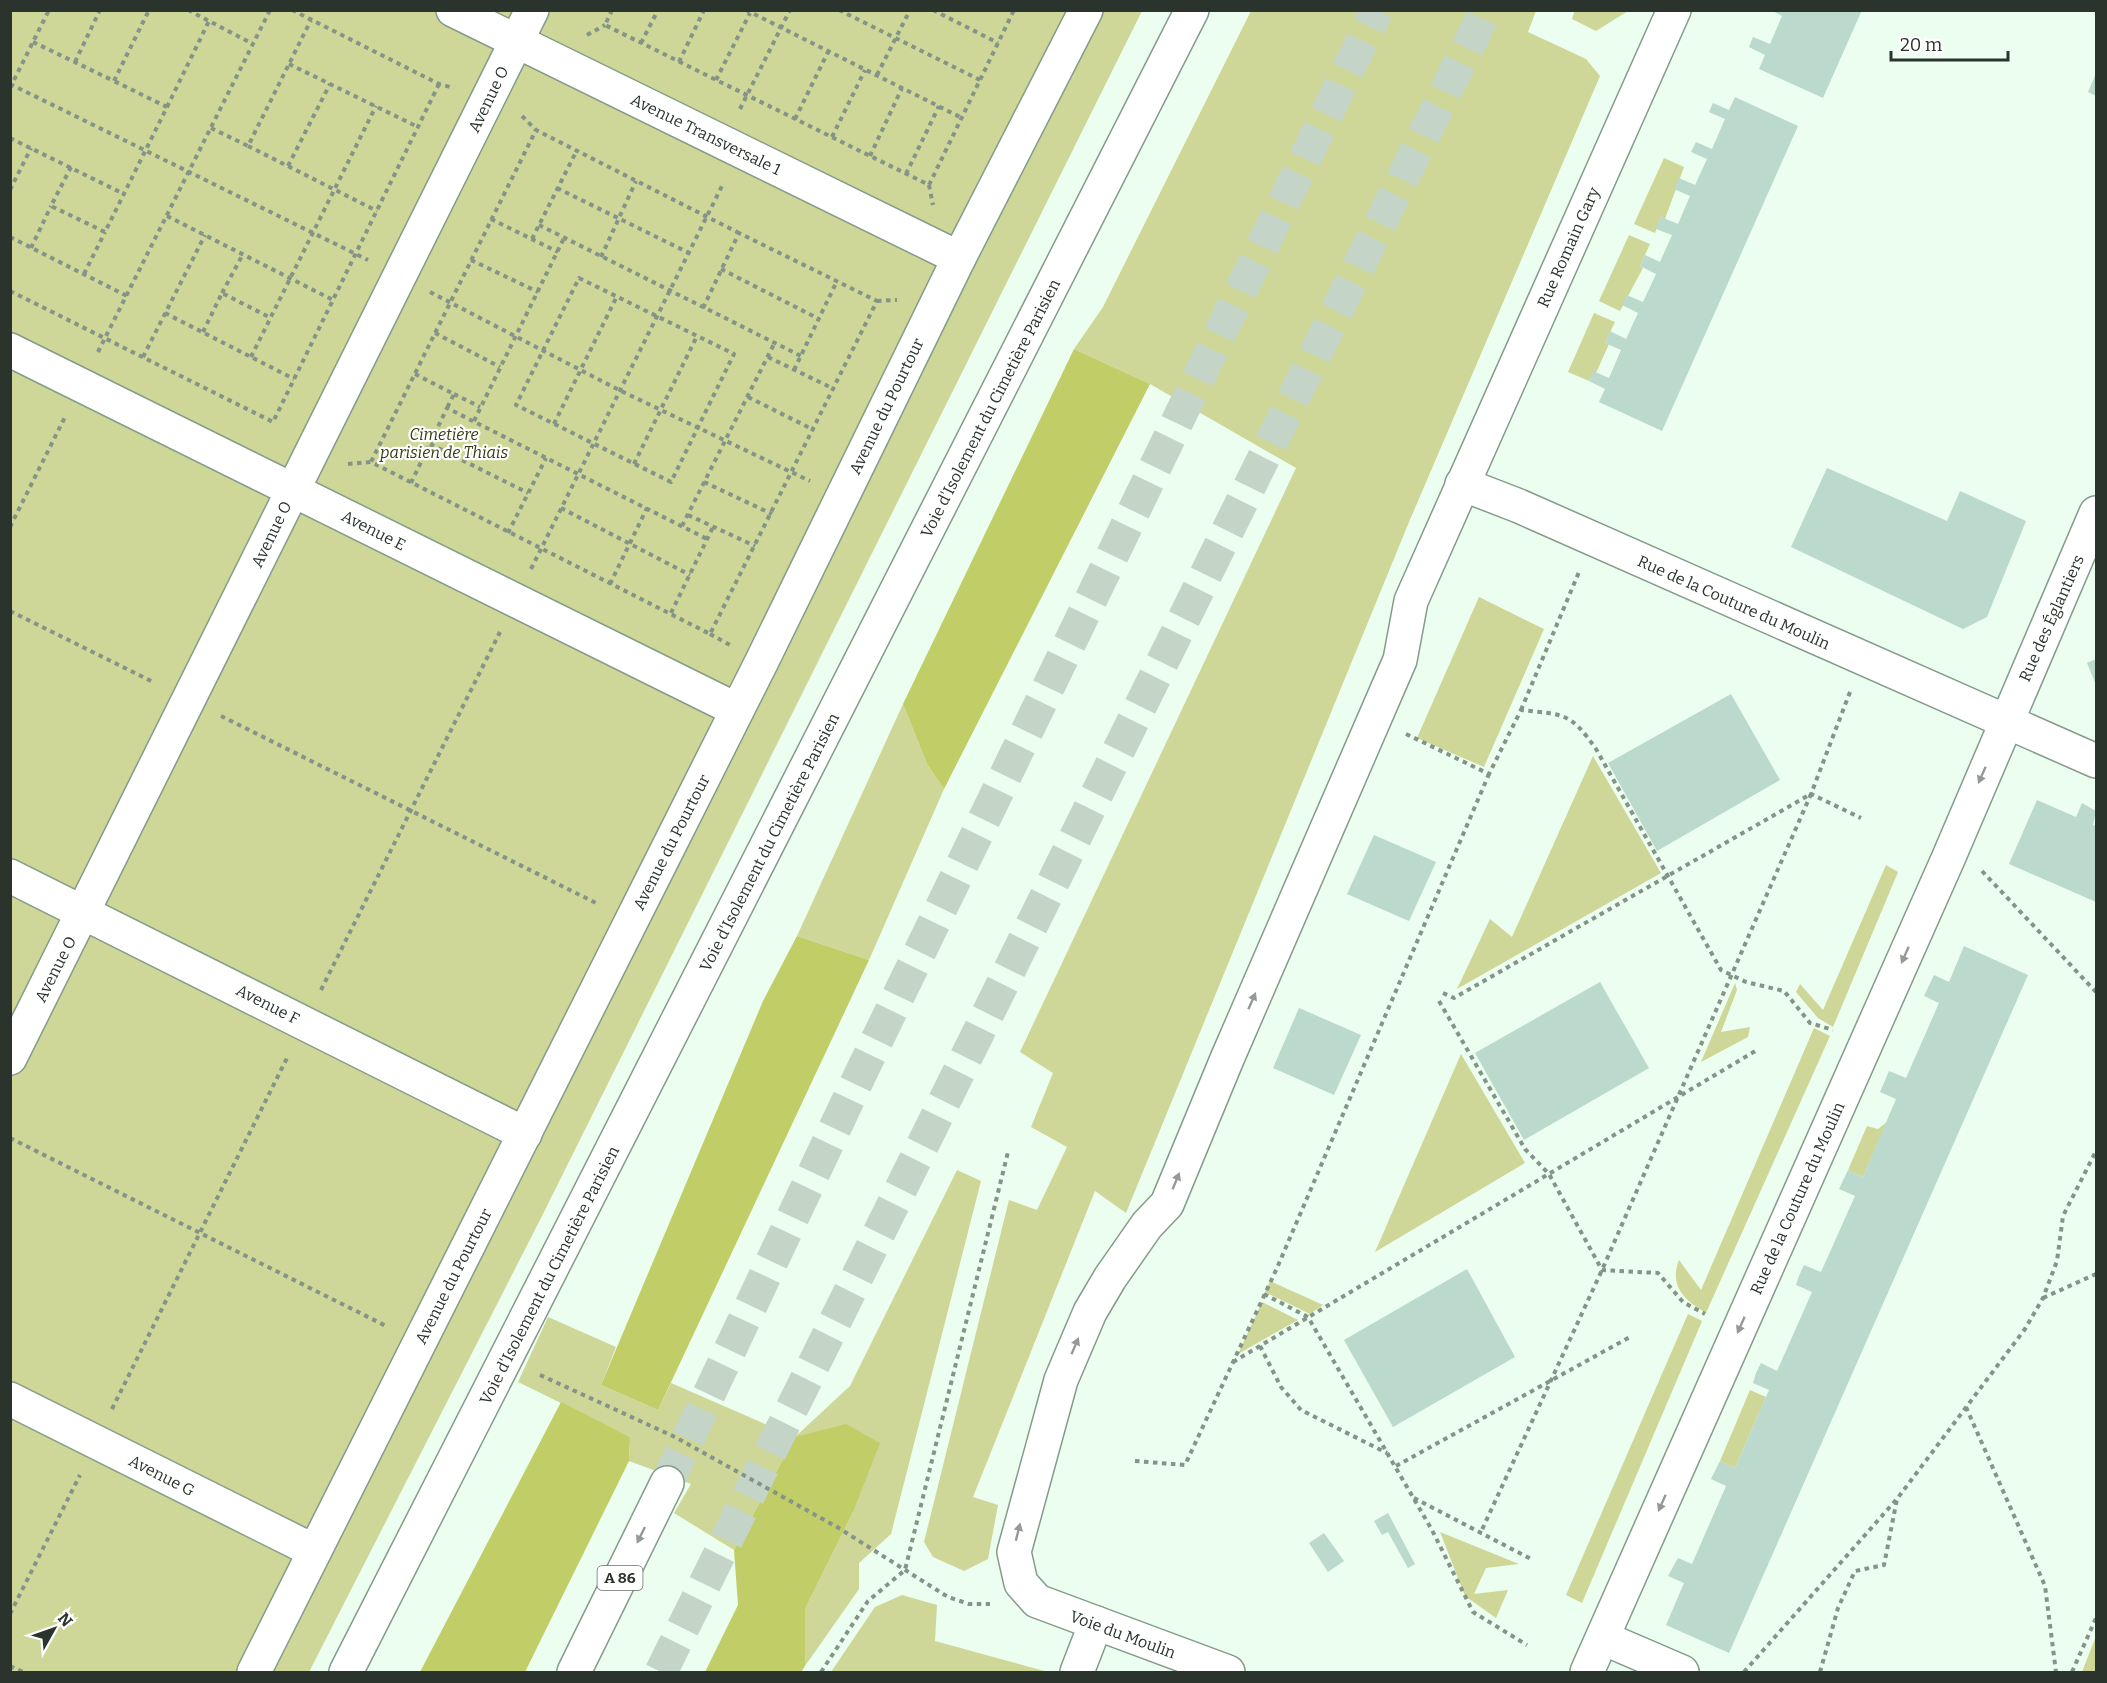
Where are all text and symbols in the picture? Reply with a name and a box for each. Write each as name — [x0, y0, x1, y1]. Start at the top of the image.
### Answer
scale bar — [1891, 24, 2008, 62]
text: 20 m — [1900, 34, 1942, 56]
street label: Avenue O — [464, 63, 513, 135]
street label: Avenue Transversale 1 — [628, 90, 784, 179]
street label: Rue Romain Gary — [1533, 184, 1604, 310]
street label: Voie d'Isolement du Cimetière Parisien — [917, 276, 1064, 541]
street label: Avenue du Pourtour — [845, 335, 928, 477]
park label: Cimetière parisien de Thiais — [379, 425, 508, 462]
street label: Avenue O — [247, 498, 296, 570]
street label: Avenue E — [339, 506, 409, 555]
street label: Rue de la Couture du Moulin — [1635, 551, 1833, 654]
street label: Rue des Églantiers — [2014, 551, 2088, 685]
street label: Voie d'Isolement du Cimetière Parisien — [696, 710, 843, 975]
one-way arrow — [1977, 767, 1987, 785]
street label: Avenue du Pourtour — [629, 771, 714, 913]
street label: Avenue O — [31, 933, 80, 1005]
one-way arrow — [1901, 946, 1910, 963]
street label: Avenue F — [233, 980, 303, 1028]
one-way arrow — [1248, 993, 1257, 1010]
street label: Rue de la Couture du Moulin — [1746, 1099, 1849, 1297]
street label: Voie d'Isolement du Cimetière Parisien — [476, 1143, 623, 1408]
one-way arrow — [1172, 1172, 1181, 1190]
street label: Avenue du Pourtour — [411, 1205, 496, 1347]
one-way arrow — [1736, 1316, 1745, 1333]
one-way arrow — [1070, 1337, 1079, 1354]
street label: Avenue G — [126, 1451, 198, 1500]
one-way arrow — [1658, 1495, 1667, 1512]
one-way arrow — [1014, 1523, 1024, 1541]
one-way arrow — [636, 1527, 646, 1544]
road number: A 86 — [598, 1566, 642, 1590]
north arrow — [24, 1599, 84, 1659]
street label: Voie du Moulin — [1067, 1607, 1178, 1662]
text: N — [54, 1609, 76, 1631]

